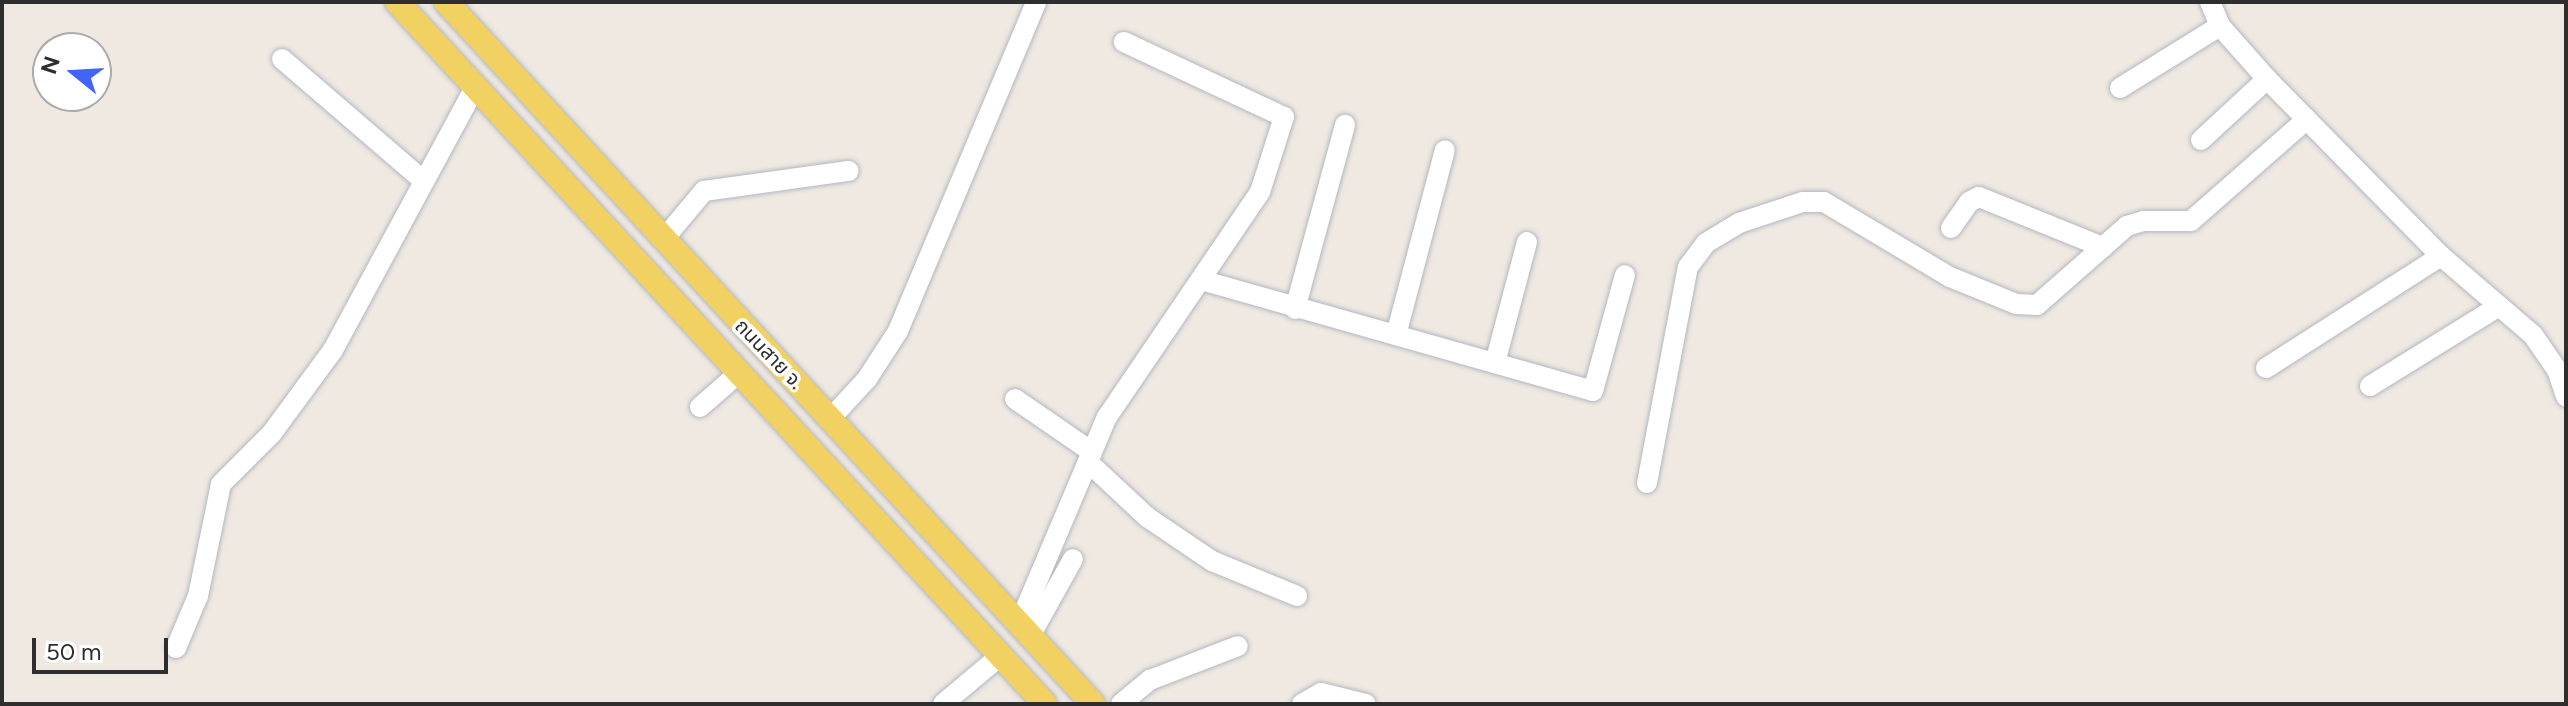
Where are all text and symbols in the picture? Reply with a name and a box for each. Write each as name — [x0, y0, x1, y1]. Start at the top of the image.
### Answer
north arrow — [32, 32, 112, 112]
text: N — [35, 53, 66, 77]
street label: ถนนสาย จ. — [730, 314, 808, 394]
scale bar — [36, 622, 172, 672]
text: 50 m — [46, 637, 102, 666]

